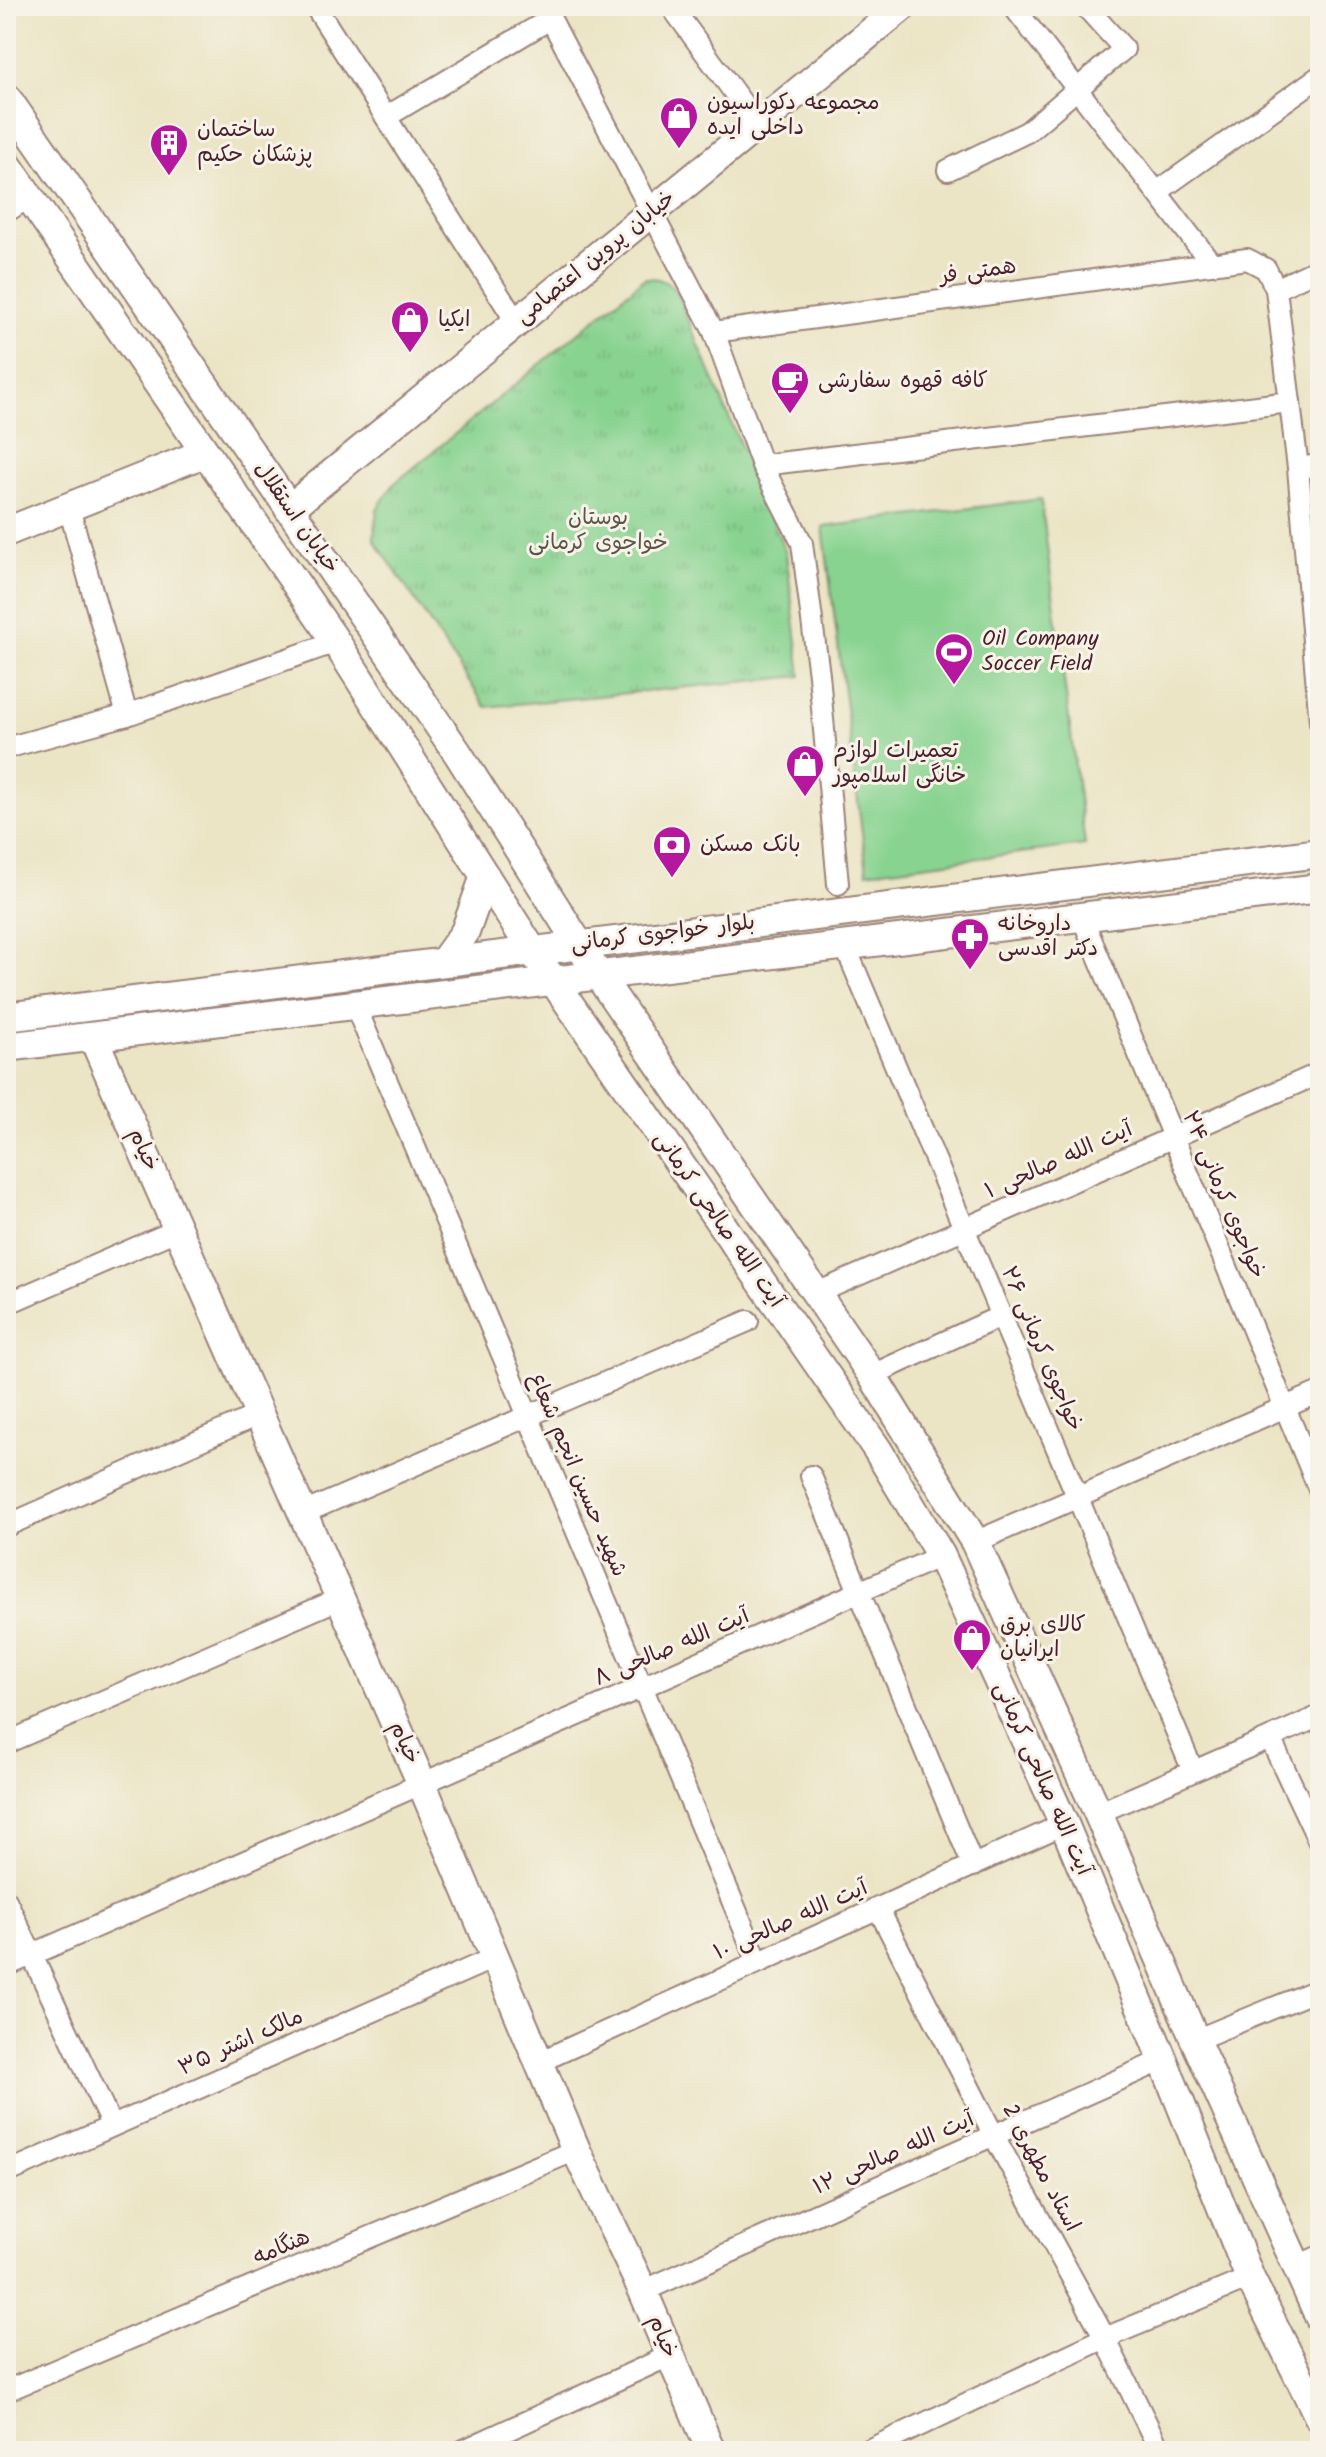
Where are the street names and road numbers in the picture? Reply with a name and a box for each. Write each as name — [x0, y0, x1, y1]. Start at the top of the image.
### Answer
street label: خیابان پروین اعتصامی — [508, 182, 684, 334]
street label: همتی فر — [935, 249, 1019, 295]
street label: خیابان استقلال — [244, 454, 348, 582]
street label: بلوار خواجوی کرمانی — [569, 905, 757, 963]
street label: خواجوی کرمانی ۲۴ — [1172, 1105, 1274, 1285]
street label: آیت الله صالحی ۱ — [980, 1112, 1140, 1209]
street label: خیام — [118, 1123, 168, 1177]
street label: آیت الله صالحی کرمانی — [644, 1124, 793, 1317]
street label: خواجوی کرمانی ۲۶ — [990, 1261, 1092, 1437]
street label: شهید حسین انجم شعاع — [518, 1367, 636, 1583]
street label: آیت الله صالحی ۸ — [589, 1599, 757, 1697]
street label: آیت الله صالحی کرمانی — [984, 1677, 1101, 1883]
street label: خیام — [379, 1716, 429, 1770]
street label: آیت الله صالحی ۱۰ — [708, 1871, 875, 1971]
street label: ۳۵ مالک اشتر — [173, 2000, 309, 2086]
street label: استاد مطهری 2 — [991, 2098, 1089, 2238]
street label: آیت الله صالحی ۱۲ — [808, 2102, 982, 2205]
street label: هنگامه — [248, 2220, 316, 2276]
street label: خیام — [638, 2310, 686, 2364]

